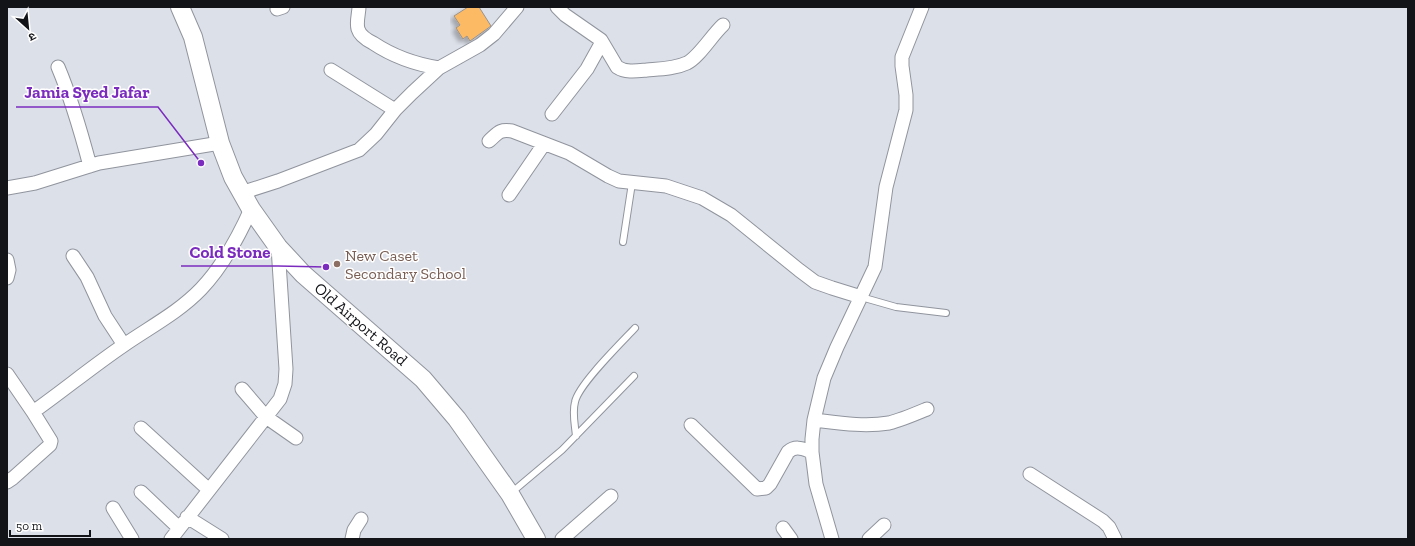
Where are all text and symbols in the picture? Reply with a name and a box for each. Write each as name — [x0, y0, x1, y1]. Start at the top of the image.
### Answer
north arrow — [8, 8, 48, 48]
text: उ — [26, 29, 38, 44]
callout: Jamia Syed Jafar — [16, 78, 158, 107]
text: Jamia Syed Jafar — [24, 82, 150, 102]
callout: Cold Stone — [181, 237, 278, 266]
text: Cold Stone — [190, 242, 270, 262]
place label: New Caset Secondary School — [345, 246, 466, 283]
marker: New Caset Secondary School — [332, 259, 342, 269]
street label: Old Airport Road — [311, 278, 412, 370]
scale bar — [10, 512, 90, 538]
text: 50 m — [16, 519, 43, 533]

